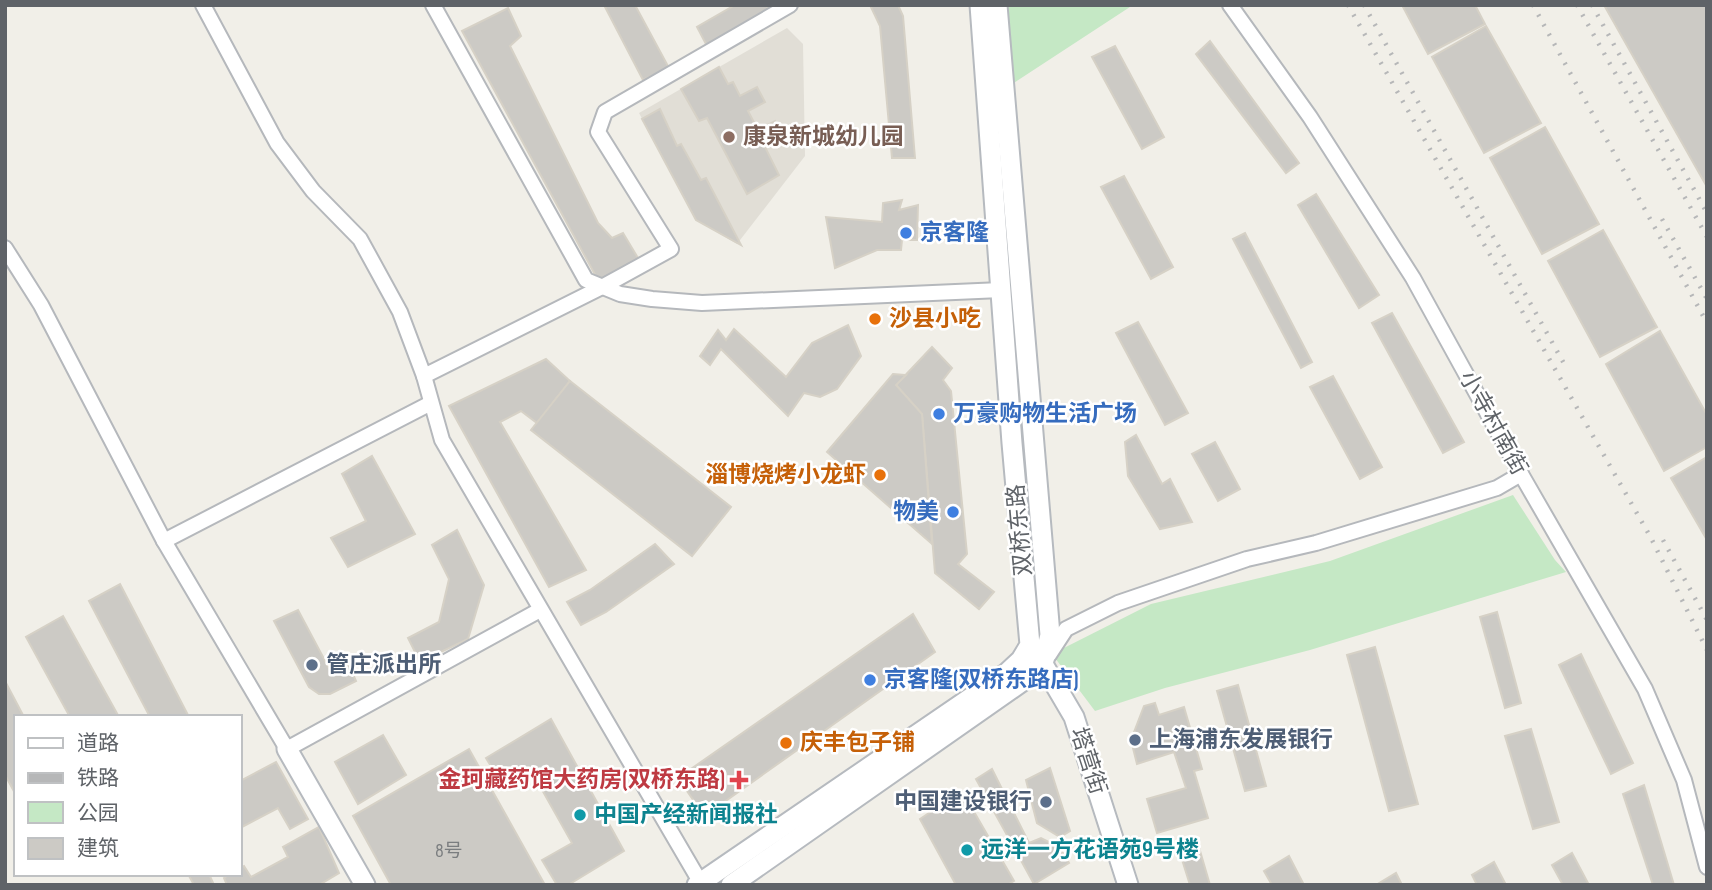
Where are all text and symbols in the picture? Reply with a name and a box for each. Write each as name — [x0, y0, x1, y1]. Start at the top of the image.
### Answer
place label: 康泉新城幼儿园 — [743, 123, 904, 151]
marker: 康泉新城幼儿园 — [721, 129, 737, 145]
place label: 京客隆 — [920, 219, 989, 247]
marker: 京客隆 — [898, 225, 914, 241]
place label: 沙县小吃 — [889, 305, 981, 333]
marker: 沙县小吃 — [867, 311, 883, 327]
street label: 小寺村南街 — [1453, 366, 1533, 480]
place label: 万豪购物生活广场 — [953, 400, 1137, 428]
marker: 万豪购物生活广场 — [931, 406, 947, 422]
place label: 淄博烧烤小龙虾 — [705, 461, 866, 489]
marker: 淄博烧烤小龙虾 — [872, 467, 888, 483]
street label: 双桥东路 — [1002, 483, 1038, 577]
place label: 物美 — [893, 498, 939, 526]
marker: 物美 — [945, 504, 961, 520]
place label: 管庄派出所 — [326, 651, 441, 679]
marker: 管庄派出所 — [304, 657, 320, 673]
place label: 京客隆(双桥东路店) — [884, 666, 1079, 694]
marker: 京客隆(双桥东路店) — [862, 672, 878, 688]
legend — [14, 715, 242, 876]
street label: 塔营街 — [1064, 724, 1112, 798]
place label: 上海浦东发展银行 — [1149, 726, 1333, 754]
place label: 庆丰包子铺 — [800, 729, 915, 757]
text: 道路 — [77, 731, 119, 756]
marker: 上海浦东发展银行 — [1127, 732, 1143, 748]
marker: 庆丰包子铺 — [778, 735, 794, 751]
text: 铁路 — [77, 766, 119, 791]
place label: 金珂藏药馆大药房(双桥东路) — [438, 766, 725, 794]
marker: 金珂藏药馆大药房(双桥东路) — [731, 772, 747, 788]
place label: 中国建设银行 — [894, 788, 1032, 816]
marker: 中国建设银行 — [1038, 794, 1054, 810]
text: 公园 — [77, 801, 119, 826]
place label: 中国产经新闻报社 — [594, 801, 778, 829]
marker: 中国产经新闻报社 — [572, 807, 588, 823]
text: 建筑 — [77, 836, 119, 861]
place label: 远洋一方花语苑9号楼 — [981, 836, 1199, 864]
house number: 8号 — [435, 840, 463, 863]
marker: 远洋一方花语苑9号楼 — [959, 842, 975, 858]

